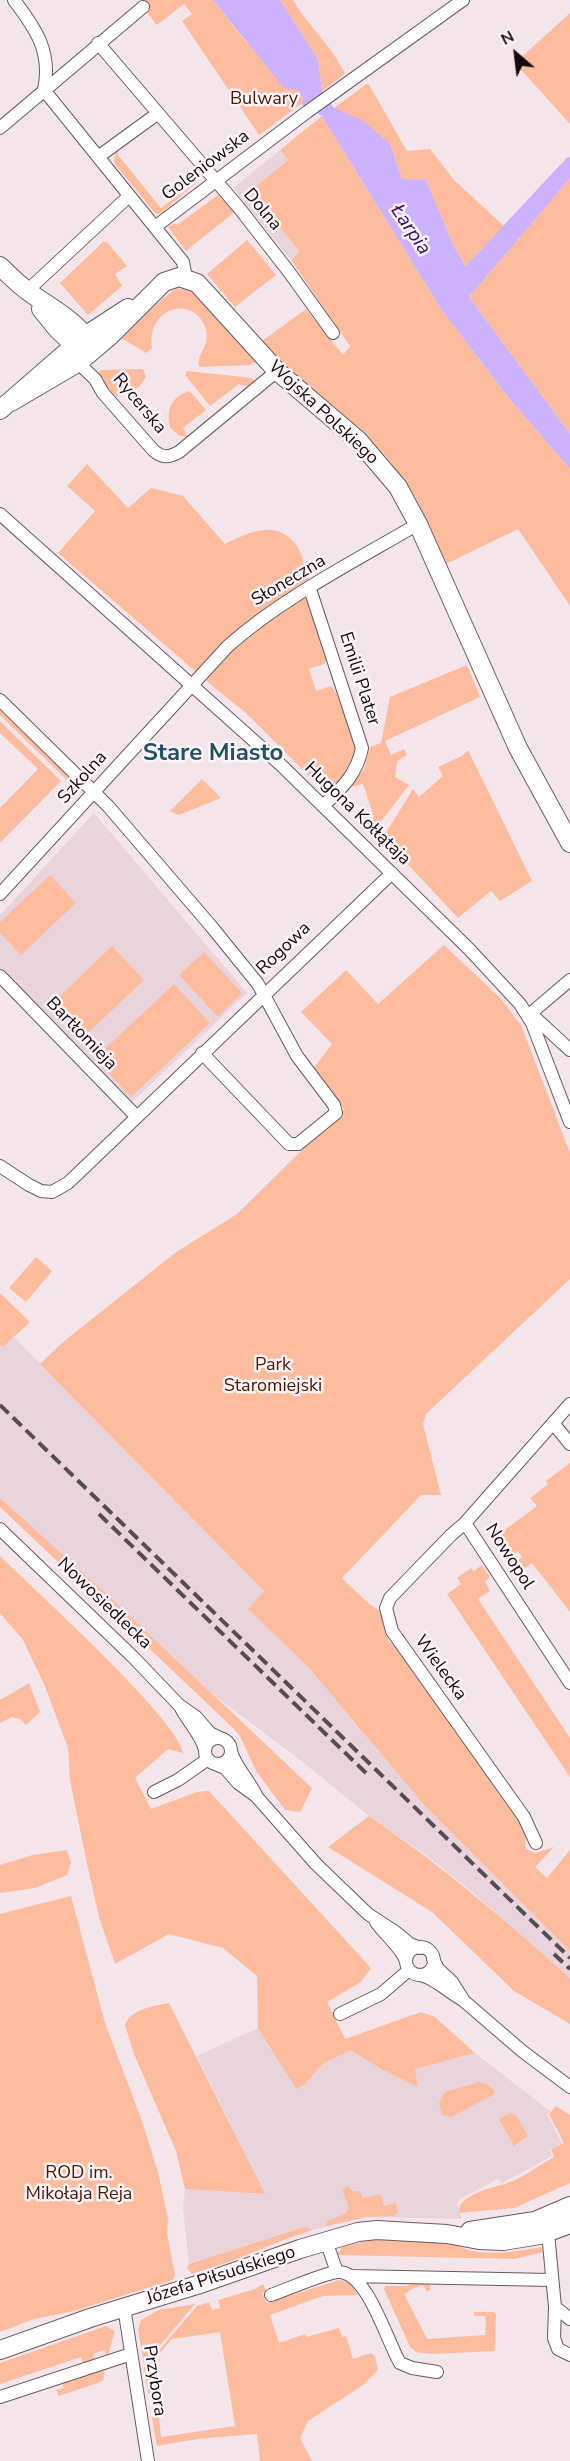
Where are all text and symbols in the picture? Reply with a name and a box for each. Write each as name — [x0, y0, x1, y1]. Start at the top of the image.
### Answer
north arrow — [486, 24, 546, 84]
text: N — [497, 26, 518, 51]
park label: Bulwary — [230, 89, 298, 111]
street label: Goleniowska — [158, 126, 254, 206]
street label: Dolna — [238, 184, 286, 236]
water label: Łarpia — [385, 200, 435, 260]
street label: Wojska Polskiego — [263, 356, 383, 470]
street label: Rycerska — [107, 369, 171, 439]
street label: Słoneczna — [248, 550, 330, 612]
street label: Emilii Plater — [334, 630, 384, 728]
district label: Stare Miasto — [143, 740, 283, 768]
street label: Szkolna — [54, 747, 112, 809]
street label: Hugona Kołłątaja — [299, 758, 415, 870]
street label: Rogowa — [252, 918, 316, 980]
street label: Bartłomieja — [41, 993, 121, 1075]
park label: Park Staromiejski — [224, 1355, 322, 1398]
street label: Nowopol — [480, 1520, 538, 1594]
street label: Nowosiedlecka — [52, 1554, 156, 1654]
street label: Wielecka — [409, 1631, 471, 1705]
park label: ROD im. Mikołaja Reja — [26, 2163, 132, 2206]
street label: Józefa Piłsudskiego — [144, 2242, 298, 2310]
street label: Przybora — [138, 2344, 170, 2418]

